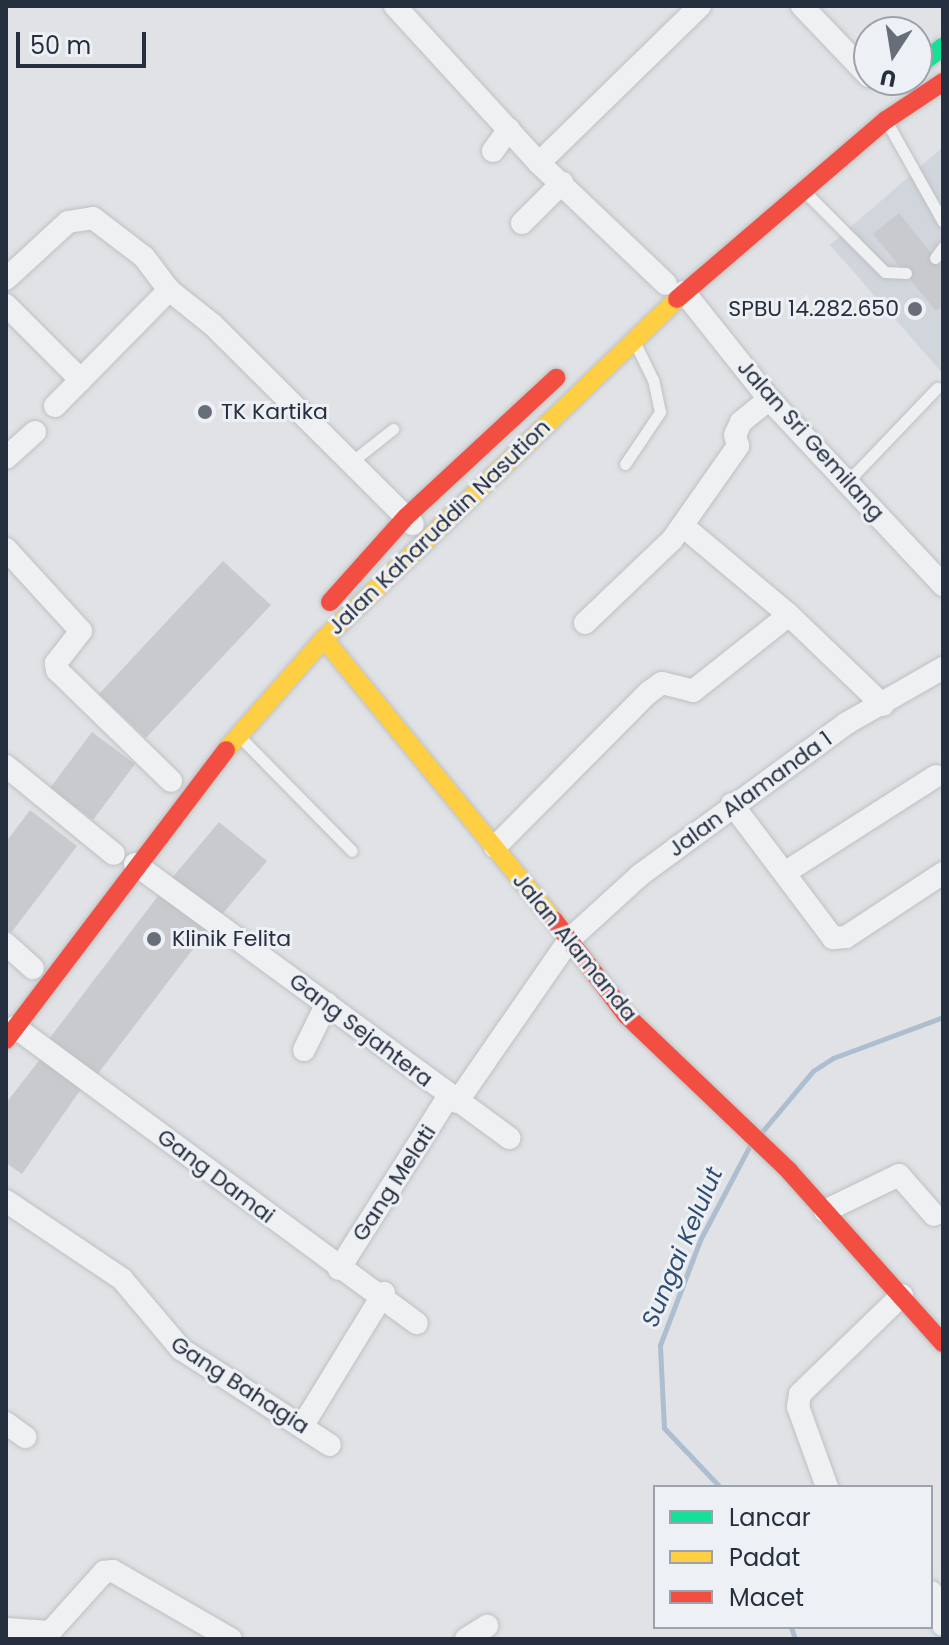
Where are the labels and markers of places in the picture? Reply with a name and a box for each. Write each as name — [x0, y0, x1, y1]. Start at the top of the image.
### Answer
place label: SPBU 14.282.650 — [728, 296, 899, 322]
marker: SPBU 14.282.650 — [906, 300, 924, 318]
place label: TK Kartika — [221, 399, 328, 425]
marker: TK Kartika — [196, 403, 214, 421]
place label: Klinik Felita — [172, 926, 291, 952]
marker: Klinik Felita — [143, 928, 165, 950]

